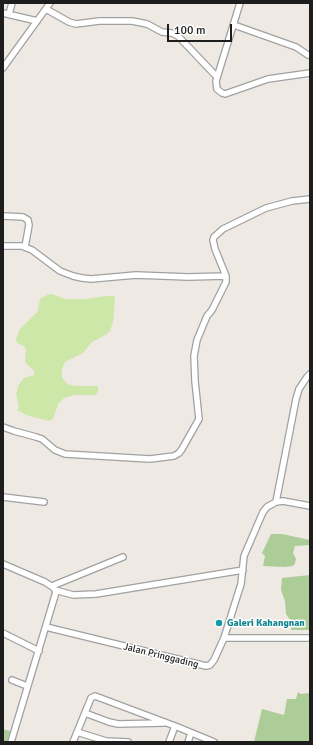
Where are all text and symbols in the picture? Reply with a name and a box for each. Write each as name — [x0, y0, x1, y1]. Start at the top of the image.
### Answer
scale bar — [169, 16, 234, 42]
text: 100 m — [174, 23, 206, 38]
place label: Galeri Kahangnan — [227, 617, 305, 629]
marker: Galeri Kahangnan — [214, 618, 224, 628]
street label: Jalan Pringgading — [122, 641, 200, 671]

